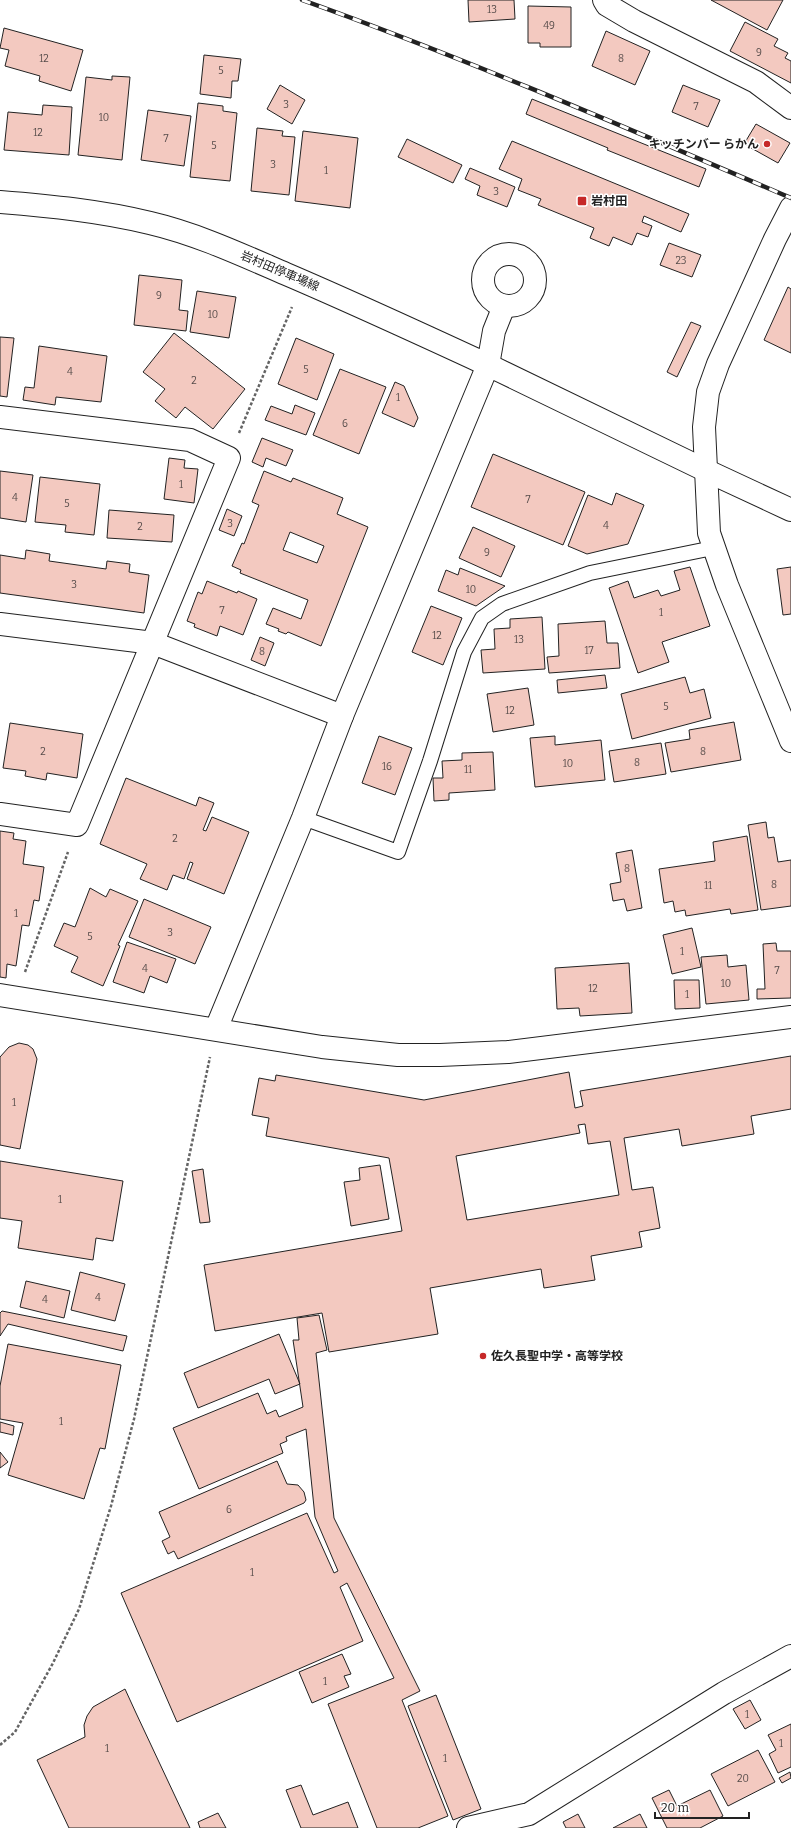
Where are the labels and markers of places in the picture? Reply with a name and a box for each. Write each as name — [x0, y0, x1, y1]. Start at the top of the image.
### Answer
place label: キッチンバー らかん — [649, 137, 759, 151]
marker: キッチンバー らかん — [762, 139, 772, 149]
place label: 岩村田 — [591, 194, 627, 208]
marker: 岩村田 — [576, 195, 588, 207]
place label: 佐久長聖中学・高等学校 — [491, 1349, 623, 1363]
marker: 佐久長聖中学・高等学校 — [478, 1351, 488, 1361]

